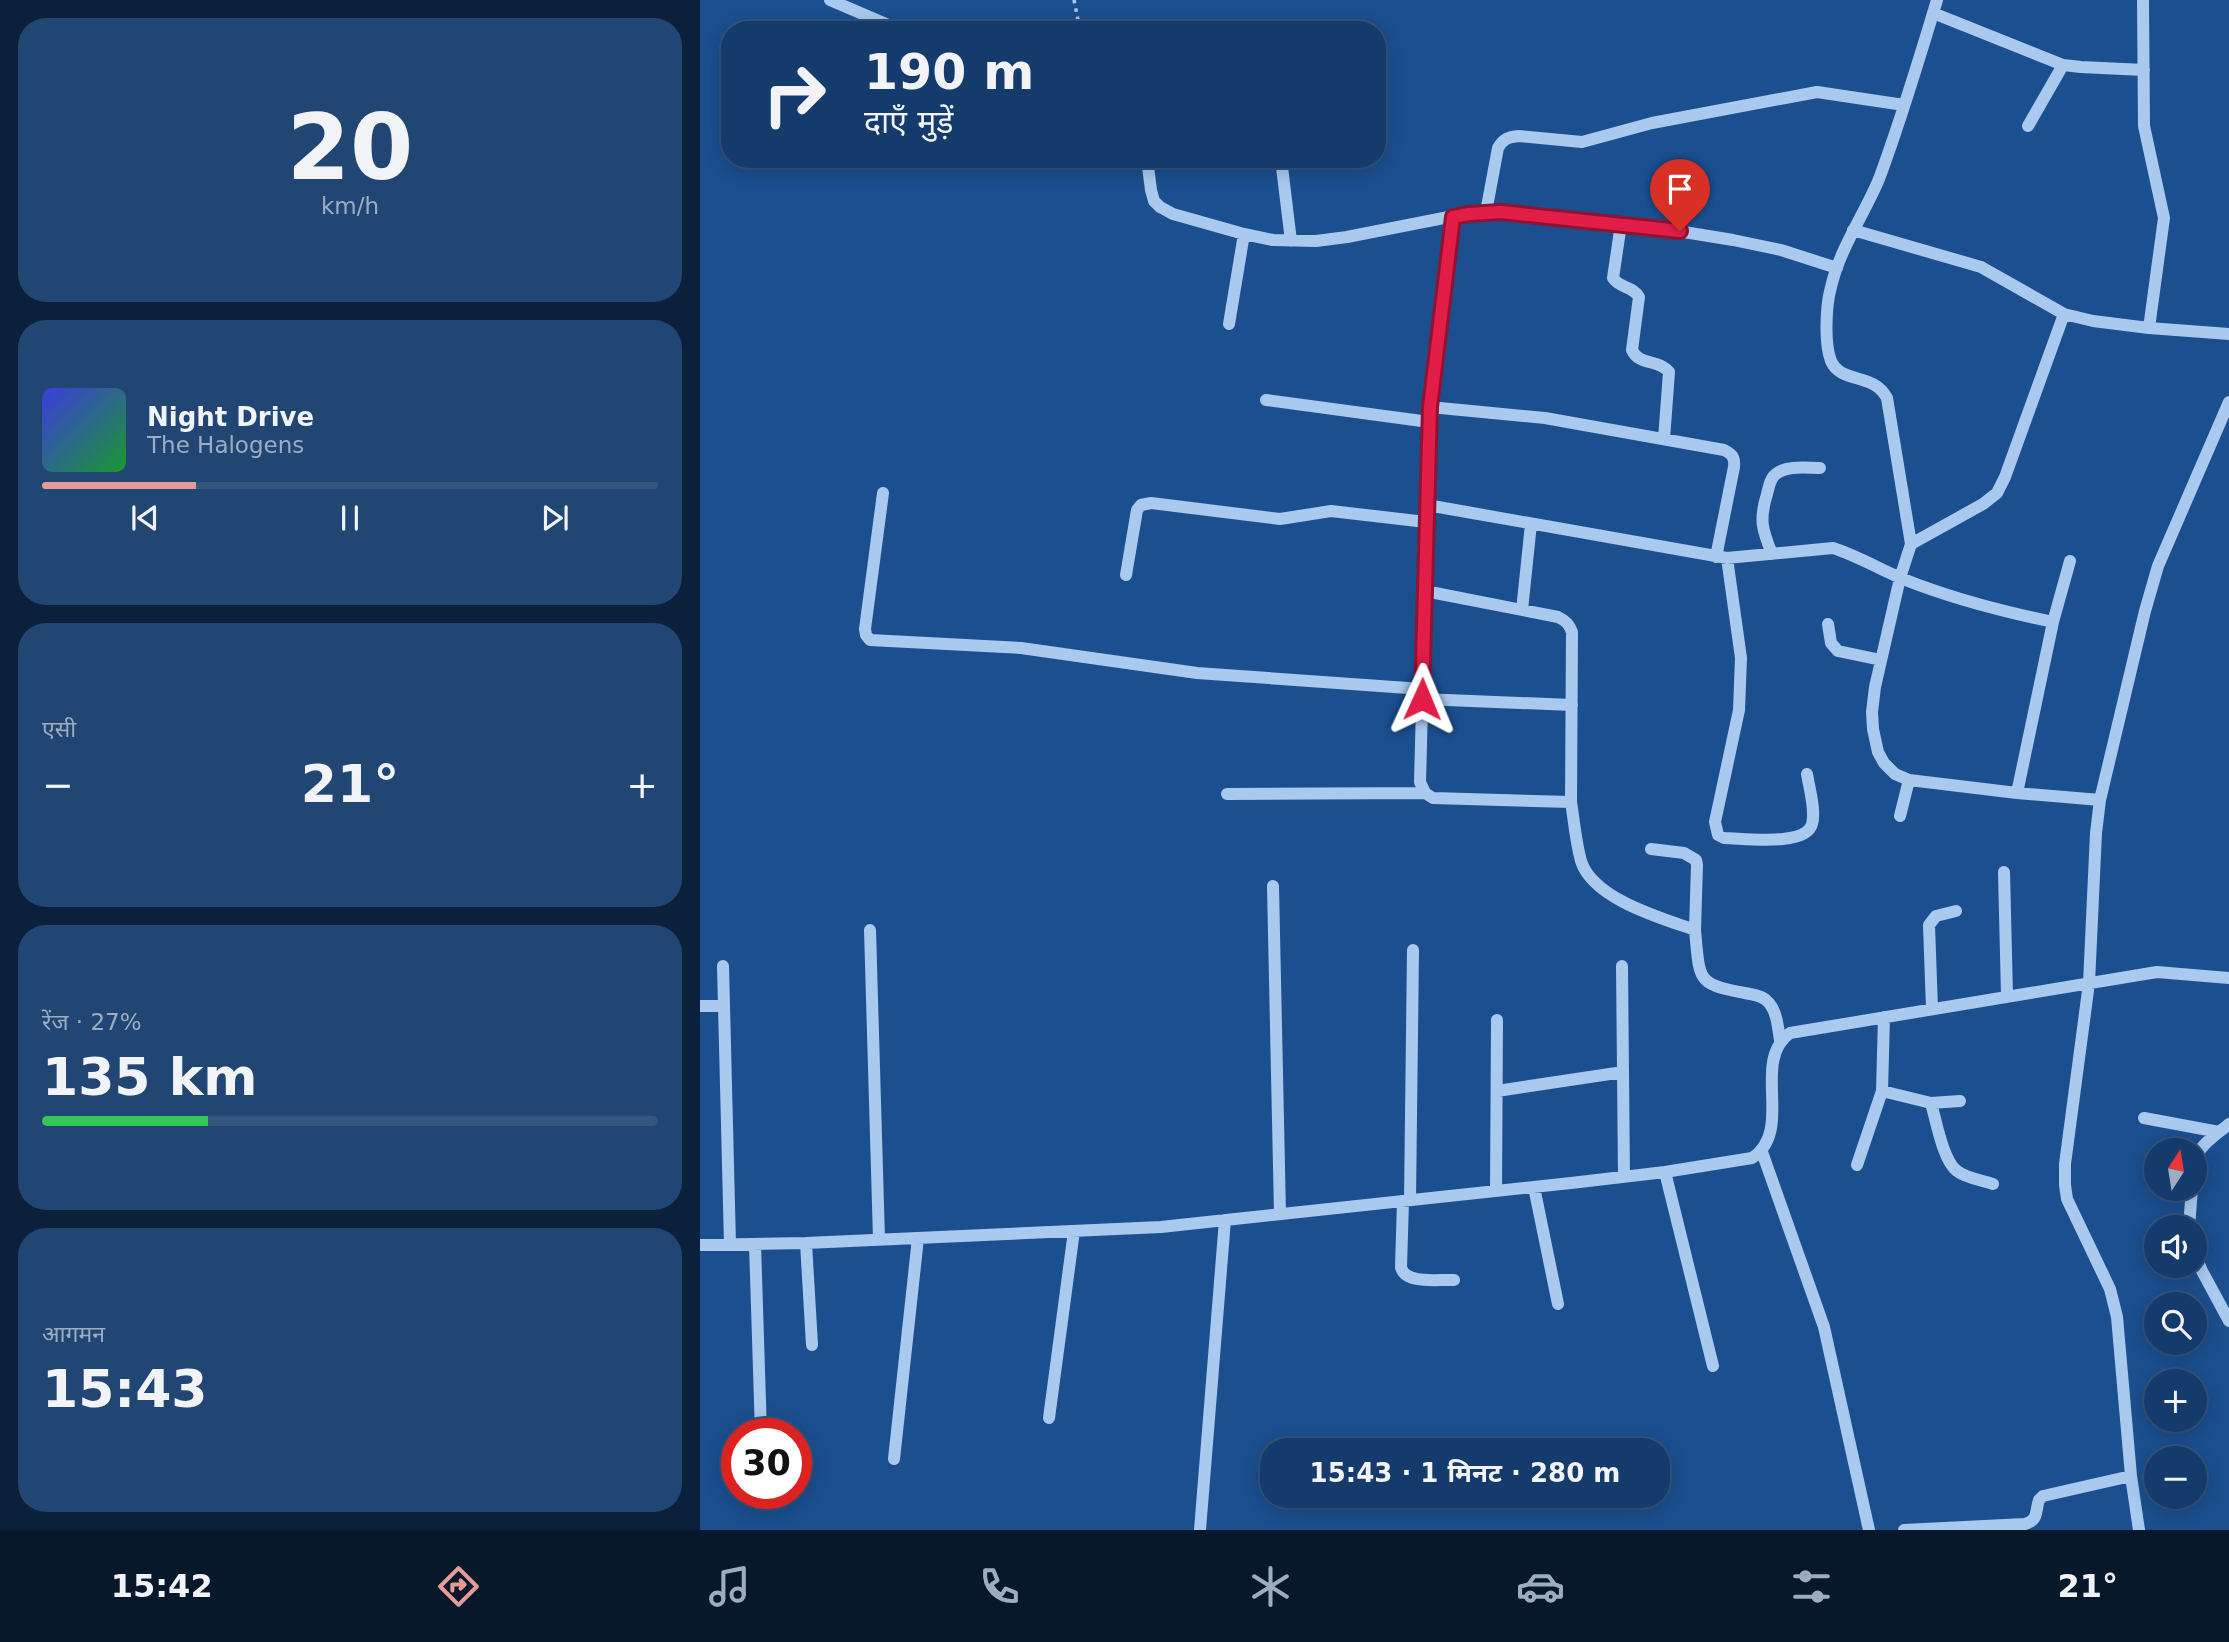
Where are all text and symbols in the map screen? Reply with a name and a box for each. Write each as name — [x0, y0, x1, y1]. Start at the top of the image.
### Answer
text: 190 m — [864, 44, 1034, 101]
icon: right — [749, 49, 840, 140]
text: 20 — [287, 95, 413, 200]
text: दाएँ मुड़ें — [864, 103, 953, 141]
pin — [1650, 159, 1710, 231]
icon: arrive — [1661, 170, 1699, 208]
text: km/h — [321, 193, 379, 219]
text: Night Drive — [147, 402, 314, 432]
text: The Halogens — [147, 432, 304, 458]
icon: previous — [126, 499, 164, 537]
icon: pause — [331, 499, 369, 537]
icon: next — [536, 499, 574, 537]
position arrow — [1385, 662, 1459, 736]
text: एसी — [42, 716, 76, 742]
text: 21° — [301, 754, 399, 814]
text: − — [42, 763, 74, 807]
text: + — [626, 763, 658, 807]
text: रेंज · 27% — [42, 1009, 142, 1035]
text: 135 km — [42, 1047, 257, 1107]
north arrow — [2144, 1138, 2207, 1200]
map controls — [2144, 1138, 2207, 1509]
button: sound — [2144, 1215, 2207, 1278]
button: search — [2144, 1292, 2207, 1355]
text: आगमन — [42, 1321, 105, 1347]
text: 15:43 — [42, 1359, 208, 1419]
button: + — [2144, 1369, 2207, 1432]
speed limit sign: 30 — [721, 1418, 812, 1509]
button: − — [2144, 1446, 2207, 1509]
text: 15:43 · 1 मिनट · 280 m — [1310, 1458, 1620, 1488]
icon: directions — [434, 1562, 483, 1611]
icon: music — [705, 1562, 754, 1611]
icon: phone — [975, 1562, 1024, 1611]
icon: climate — [1246, 1562, 1295, 1611]
icon: car — [1516, 1562, 1565, 1611]
icon: filters — [1787, 1562, 1836, 1611]
text: 15:42 — [111, 1567, 213, 1605]
text: 21° — [2058, 1567, 2118, 1605]

